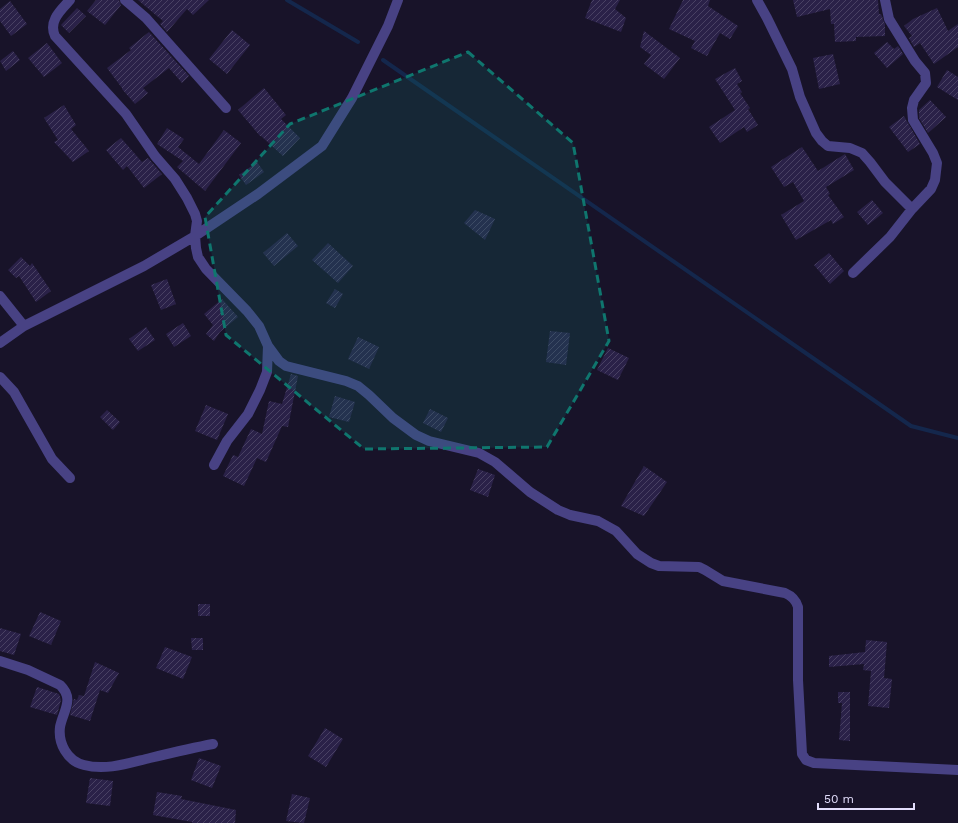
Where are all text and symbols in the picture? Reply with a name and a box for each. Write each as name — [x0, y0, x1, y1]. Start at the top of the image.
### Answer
scale bar — [818, 785, 914, 811]
text: 50 m — [824, 792, 854, 806]

